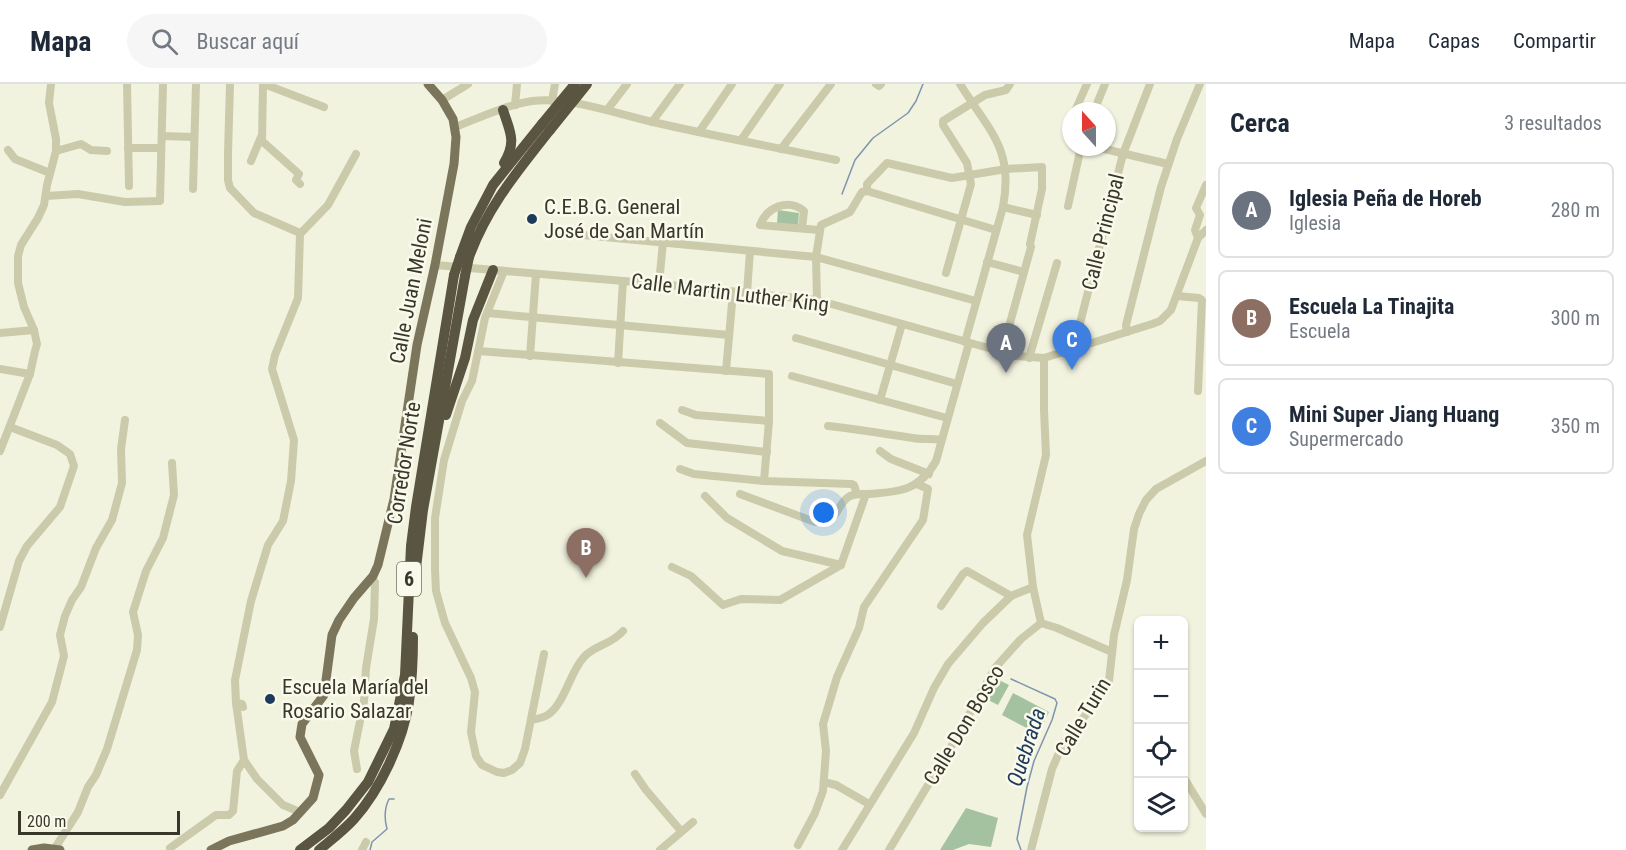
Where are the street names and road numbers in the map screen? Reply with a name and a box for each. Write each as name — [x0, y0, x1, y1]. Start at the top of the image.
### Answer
street label: Calle Principal — [1077, 171, 1129, 293]
street label: Calle Juan Meloni — [385, 216, 437, 366]
street label: Calle Martin Luther King — [630, 269, 830, 317]
street label: Corredor Norte — [382, 400, 426, 526]
road number: 6 — [397, 562, 421, 596]
street label: Calle Don Bosco — [919, 661, 1009, 789]
street label: Calle Turin — [1050, 673, 1116, 761]

